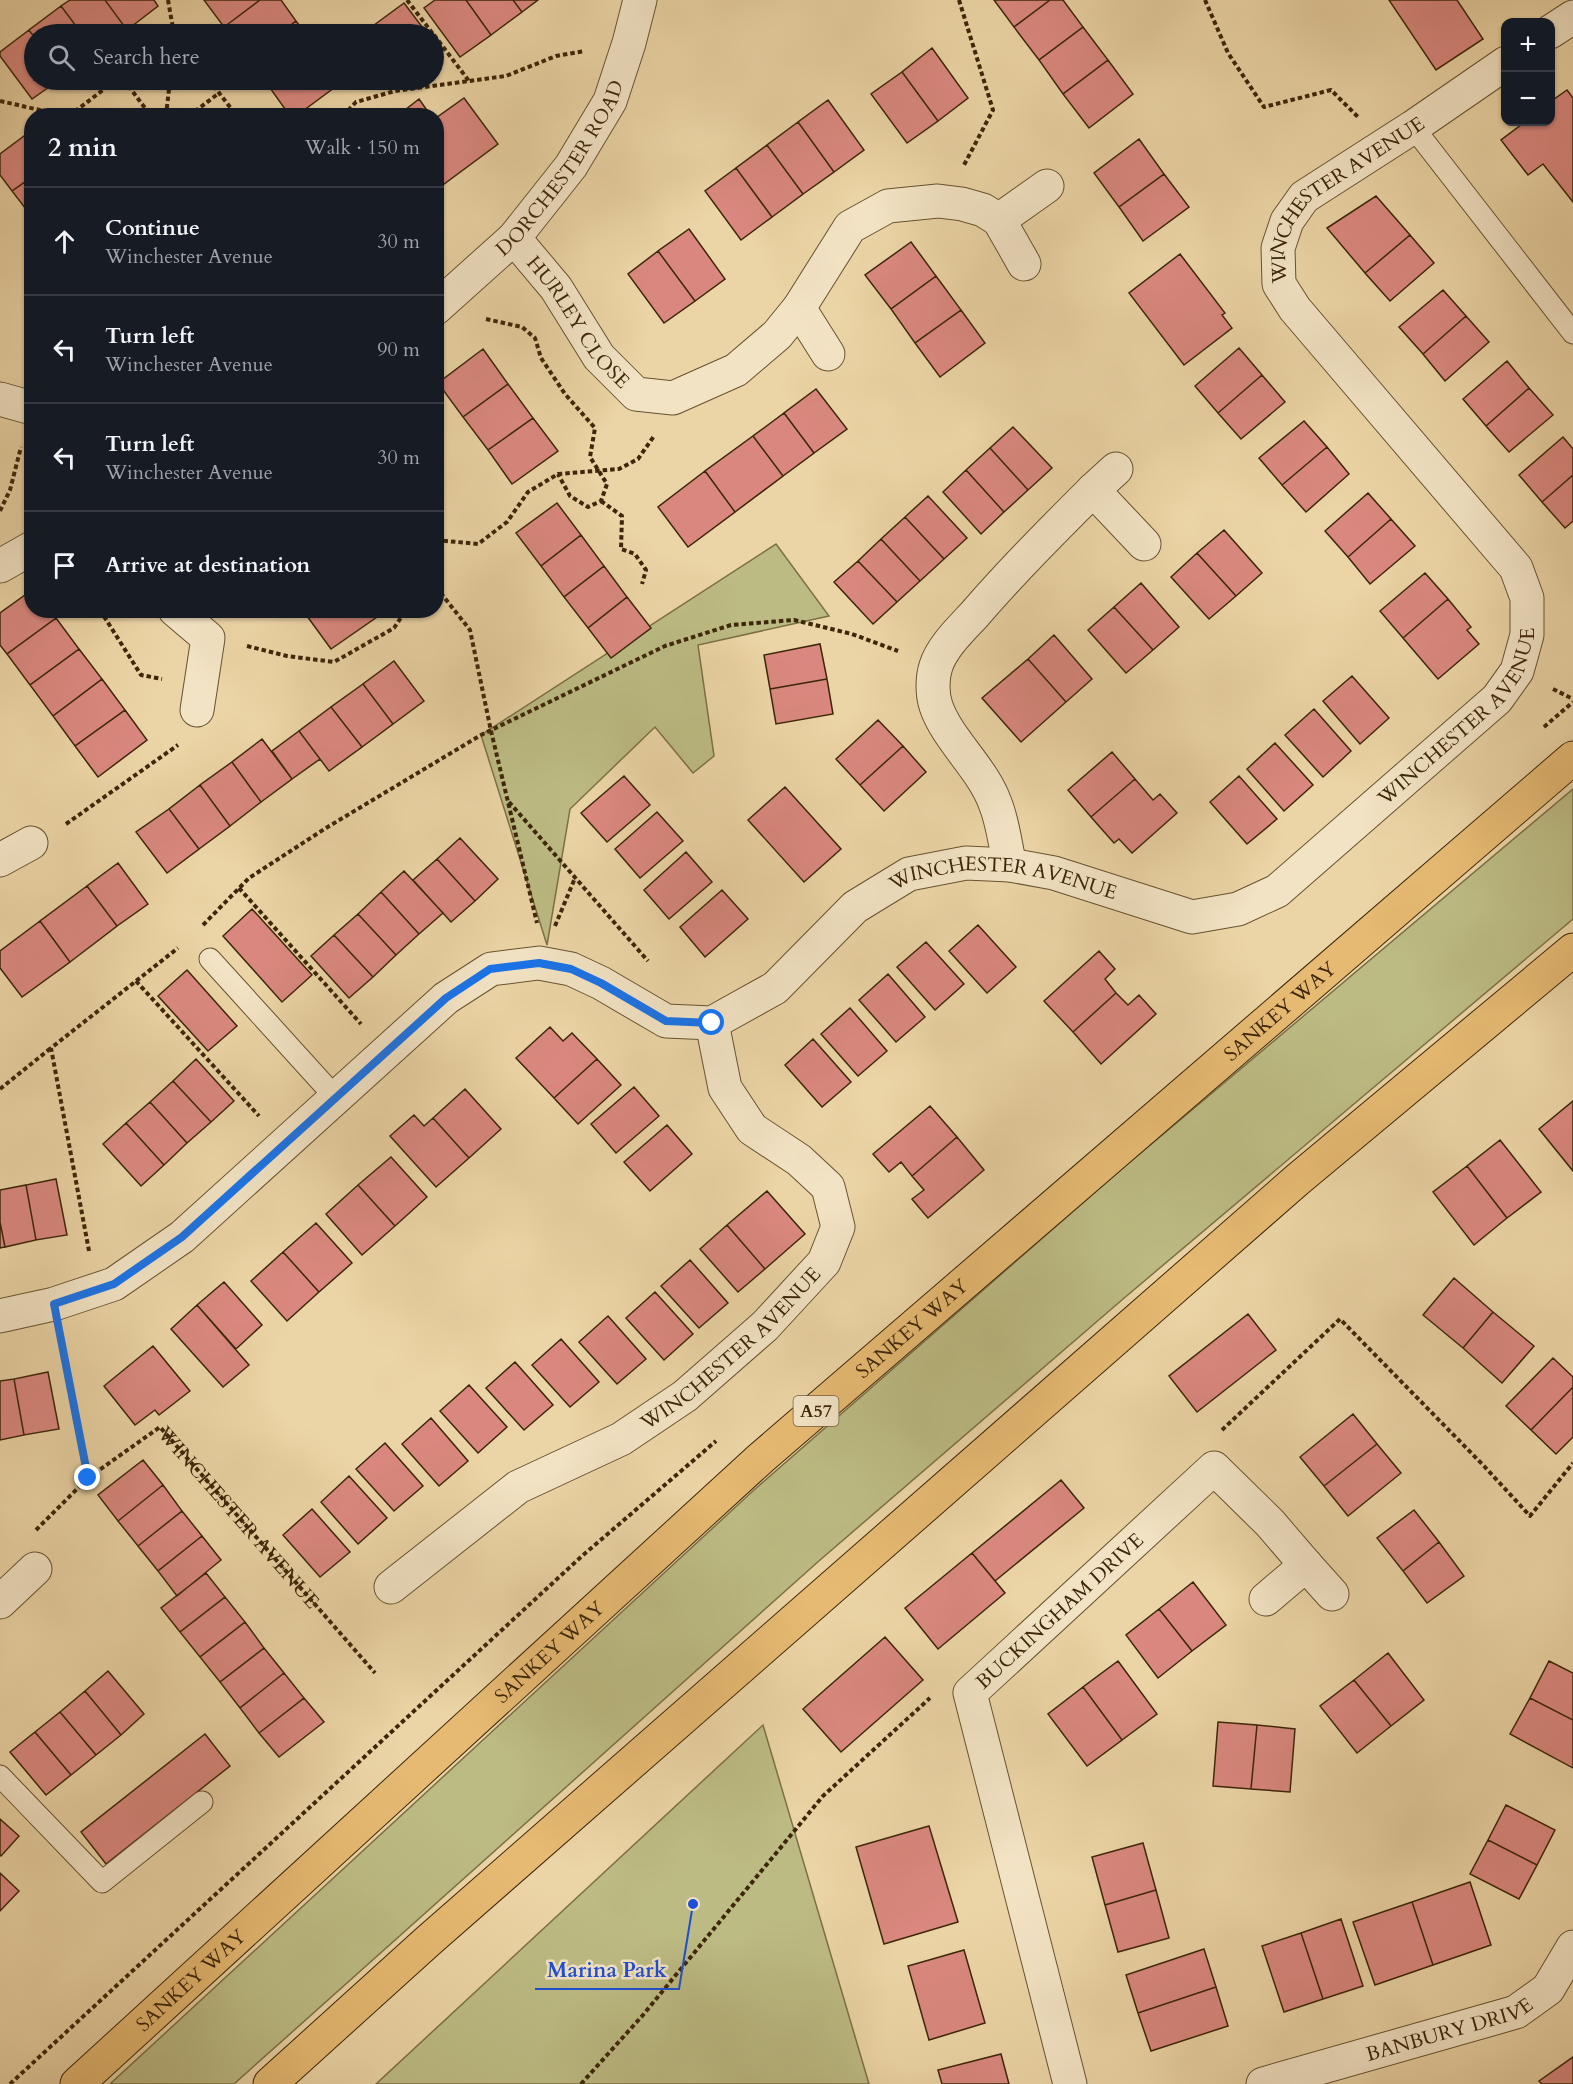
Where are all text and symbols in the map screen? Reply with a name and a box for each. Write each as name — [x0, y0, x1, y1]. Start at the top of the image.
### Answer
map controls — [1501, 18, 1555, 126]
button: + — [1501, 18, 1555, 72]
search box — [24, 24, 444, 90]
icon: search — [45, 41, 78, 74]
text: Search here — [93, 42, 200, 72]
button: − — [1501, 72, 1555, 126]
street label: DORCHESTER ROAD — [490, 77, 630, 262]
street label: WINCHESTER AVENUE — [1264, 110, 1430, 285]
text: 2 min — [48, 130, 117, 165]
text: Walk · 150 m — [305, 134, 420, 161]
text: Continue — [105, 213, 200, 243]
icon: ahead — [48, 225, 81, 258]
text: 30 m — [377, 228, 420, 255]
text: Winchester Avenue — [105, 243, 273, 270]
street label: HURLEY CLOSE — [520, 250, 636, 394]
text: Turn left — [105, 321, 194, 351]
icon: left — [48, 333, 81, 366]
text: 90 m — [377, 336, 420, 363]
text: Winchester Avenue — [105, 351, 273, 378]
text: Turn left — [105, 429, 194, 459]
icon: left — [48, 441, 81, 474]
text: 30 m — [377, 444, 420, 471]
text: Winchester Avenue — [105, 459, 273, 486]
icon: arrive — [48, 549, 81, 582]
text: Arrive at destination — [105, 550, 310, 580]
street label: WINCHESTER AVENUE — [1371, 628, 1541, 812]
street label: WINCHESTER AVENUE — [883, 850, 1120, 906]
street label: SANKEY WAY — [1218, 955, 1342, 1067]
route start — [698, 1009, 724, 1035]
street label: WINCHESTER AVENUE — [634, 1261, 827, 1437]
street label: SANKEY WAY — [850, 1273, 974, 1385]
road number: A57 — [794, 1396, 838, 1426]
street label: WINCHESTER AVENUE — [151, 1420, 325, 1614]
route end — [74, 1464, 100, 1490]
street label: BUCKINGHAM DRIVE — [970, 1527, 1149, 1695]
street label: SANKEY WAY — [489, 1595, 610, 1710]
street label: SANKEY WAY — [130, 1923, 252, 2038]
callout: Marina Park — [535, 1950, 679, 1989]
text: Marina Park — [547, 1956, 667, 1985]
street label: BANBURY DRIVE — [1363, 1991, 1538, 2068]

